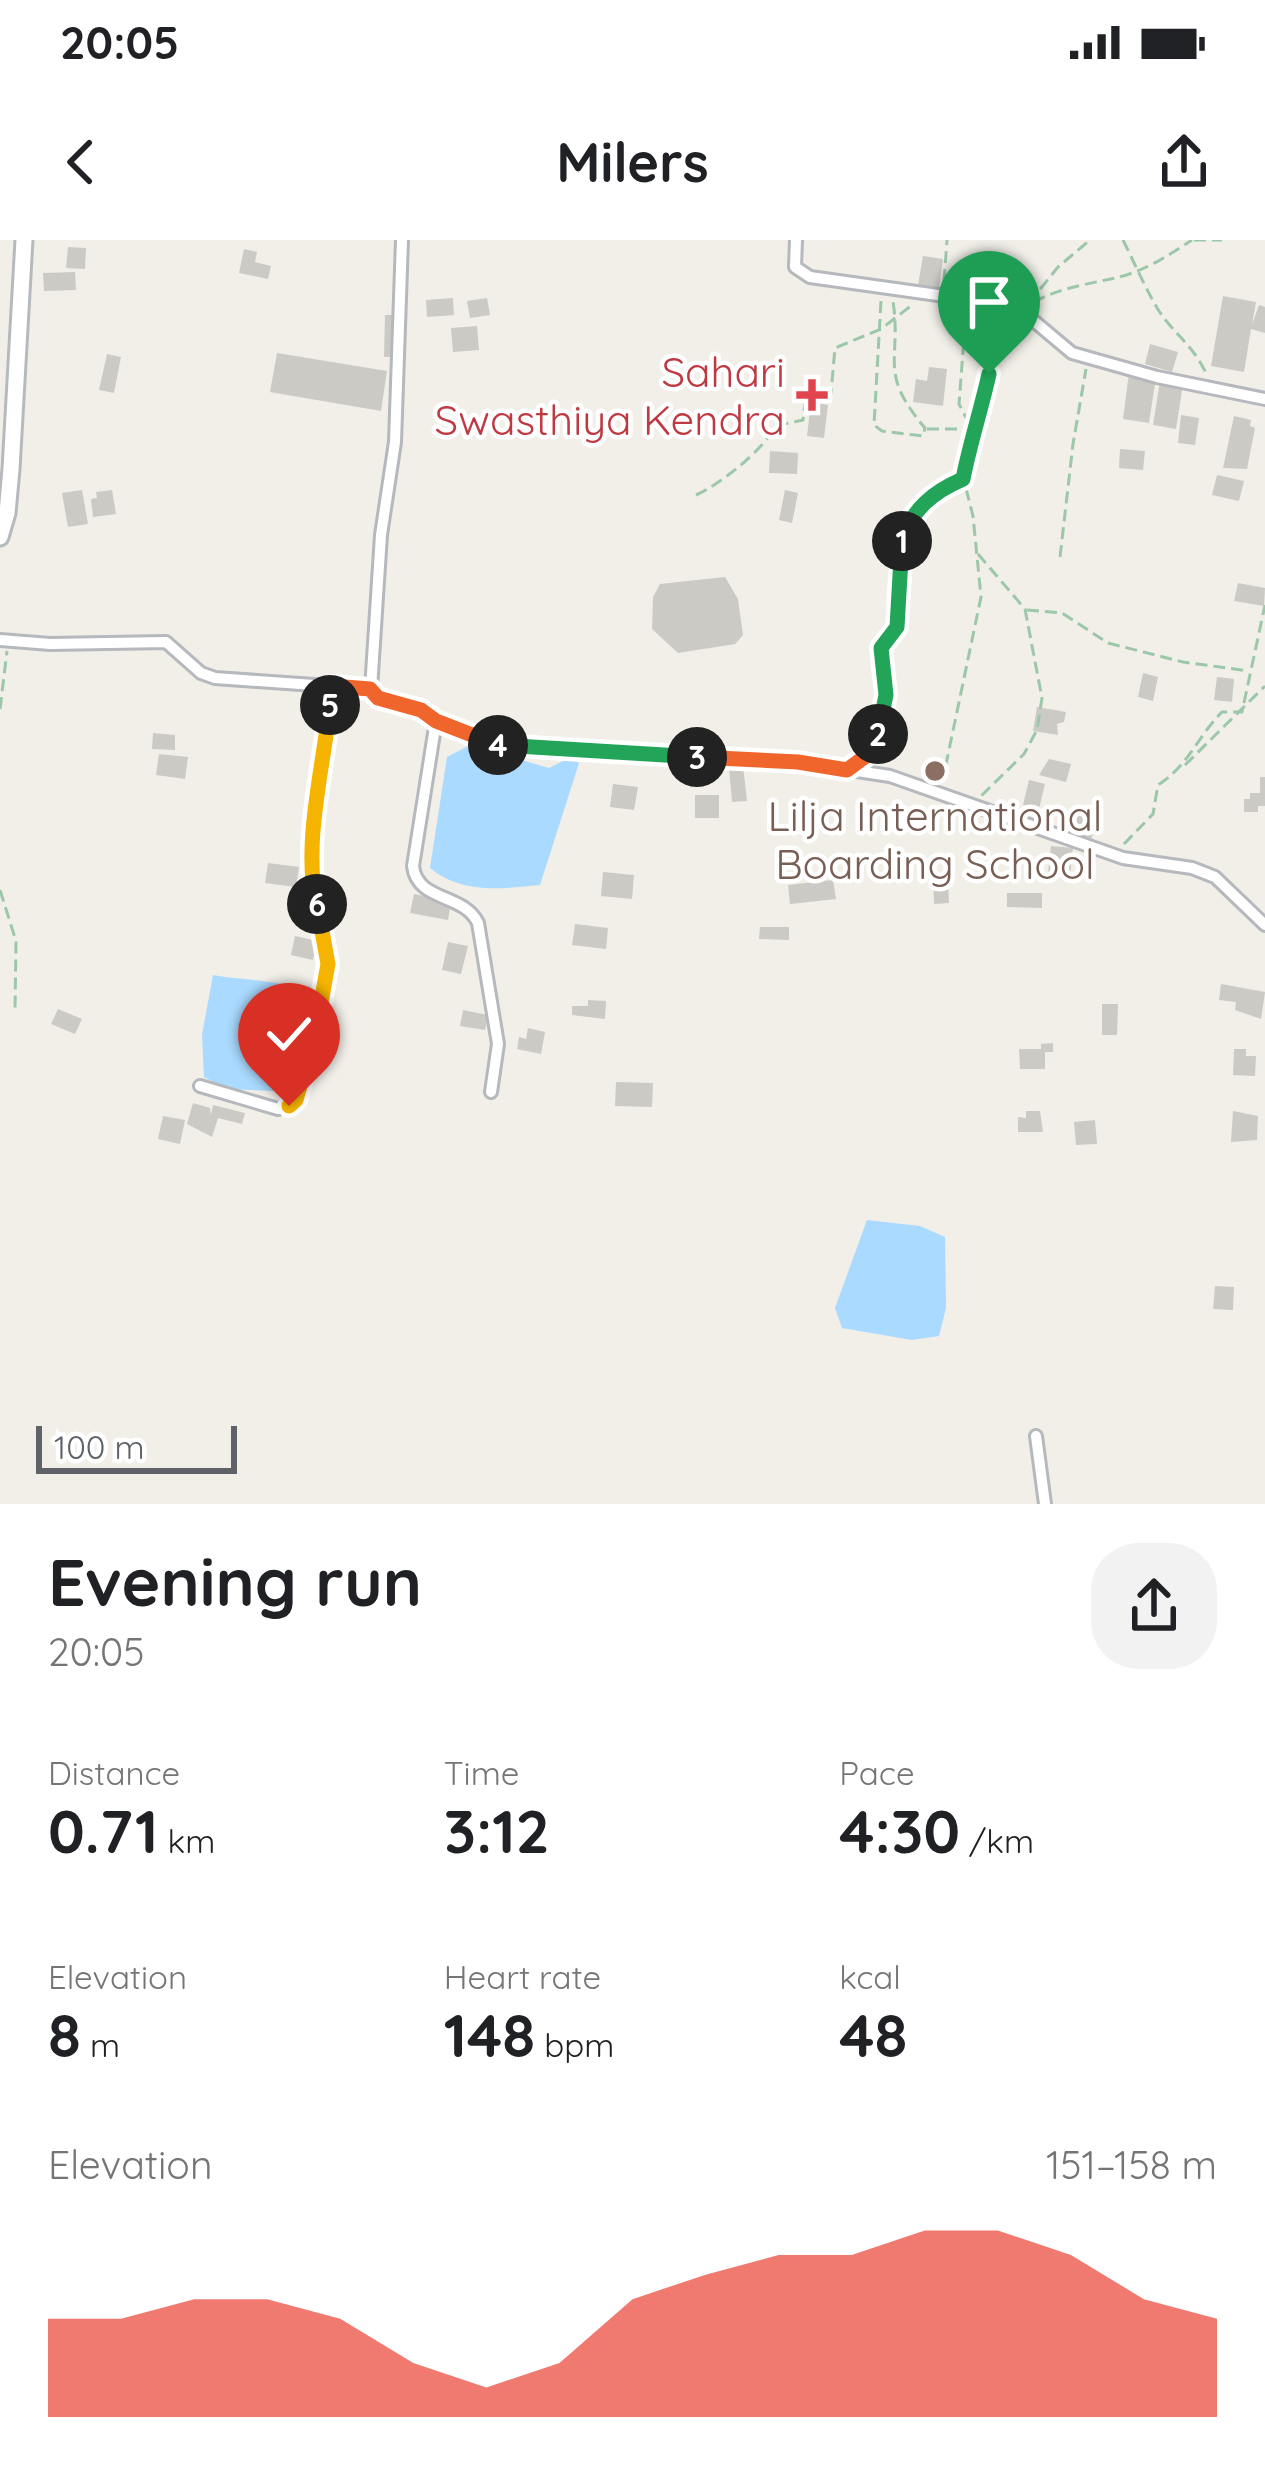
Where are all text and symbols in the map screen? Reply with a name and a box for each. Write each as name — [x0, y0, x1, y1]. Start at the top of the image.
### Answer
text: 20:05 — [60, 14, 179, 70]
text: Milers — [556, 128, 709, 196]
icon: back — [48, 129, 114, 195]
icon: share — [1151, 129, 1217, 195]
pin — [938, 251, 1040, 374]
icon: arrive — [956, 269, 1022, 335]
place label: Sahari Swasthiya Kendra — [435, 345, 785, 446]
marker: Sahari Swasthiya Kendra — [796, 379, 828, 411]
pin: 1 — [872, 511, 932, 571]
text: 1 — [896, 520, 908, 561]
pin: 5 — [300, 675, 360, 735]
text: 5 — [320, 684, 340, 725]
pin: 2 — [848, 704, 908, 764]
text: 2 — [869, 713, 887, 754]
pin: 4 — [468, 715, 528, 775]
text: 4 — [488, 724, 508, 765]
pin: 3 — [667, 727, 727, 787]
text: 3 — [688, 736, 706, 777]
marker: Lilja International Boarding School — [922, 758, 948, 784]
place label: Lilja International Boarding School — [767, 789, 1103, 890]
pin: 6 — [287, 874, 347, 934]
text: 6 — [308, 883, 326, 924]
pin — [238, 983, 340, 1106]
icon: check — [256, 1001, 322, 1067]
scale bar — [36, 1420, 237, 1473]
text: 100 m — [54, 1426, 145, 1467]
text: Evening run — [48, 1540, 422, 1623]
button: share — [1091, 1543, 1217, 1669]
text: 20:05 — [48, 1627, 145, 1676]
text: Distance — [48, 1752, 180, 1793]
text: Time — [444, 1752, 519, 1793]
text: Pace — [839, 1752, 915, 1793]
text: 0.71 — [48, 1793, 158, 1868]
text: 3:12 — [444, 1793, 550, 1868]
text: 4:30 — [839, 1793, 960, 1868]
text: km — [158, 1820, 215, 1861]
text: /km — [960, 1820, 1034, 1861]
text: Elevation — [48, 1956, 187, 1997]
text: Heart rate — [444, 1956, 601, 1997]
text: kcal — [839, 1956, 901, 1997]
text: 8 — [48, 1997, 81, 2072]
text: 148 — [444, 1997, 535, 2072]
text: 48 — [839, 1997, 908, 2072]
text: m — [81, 2024, 120, 2065]
text: bpm — [535, 2024, 614, 2065]
text: Elevation — [48, 2140, 212, 2189]
text: 151–158 m — [1046, 2140, 1217, 2189]

